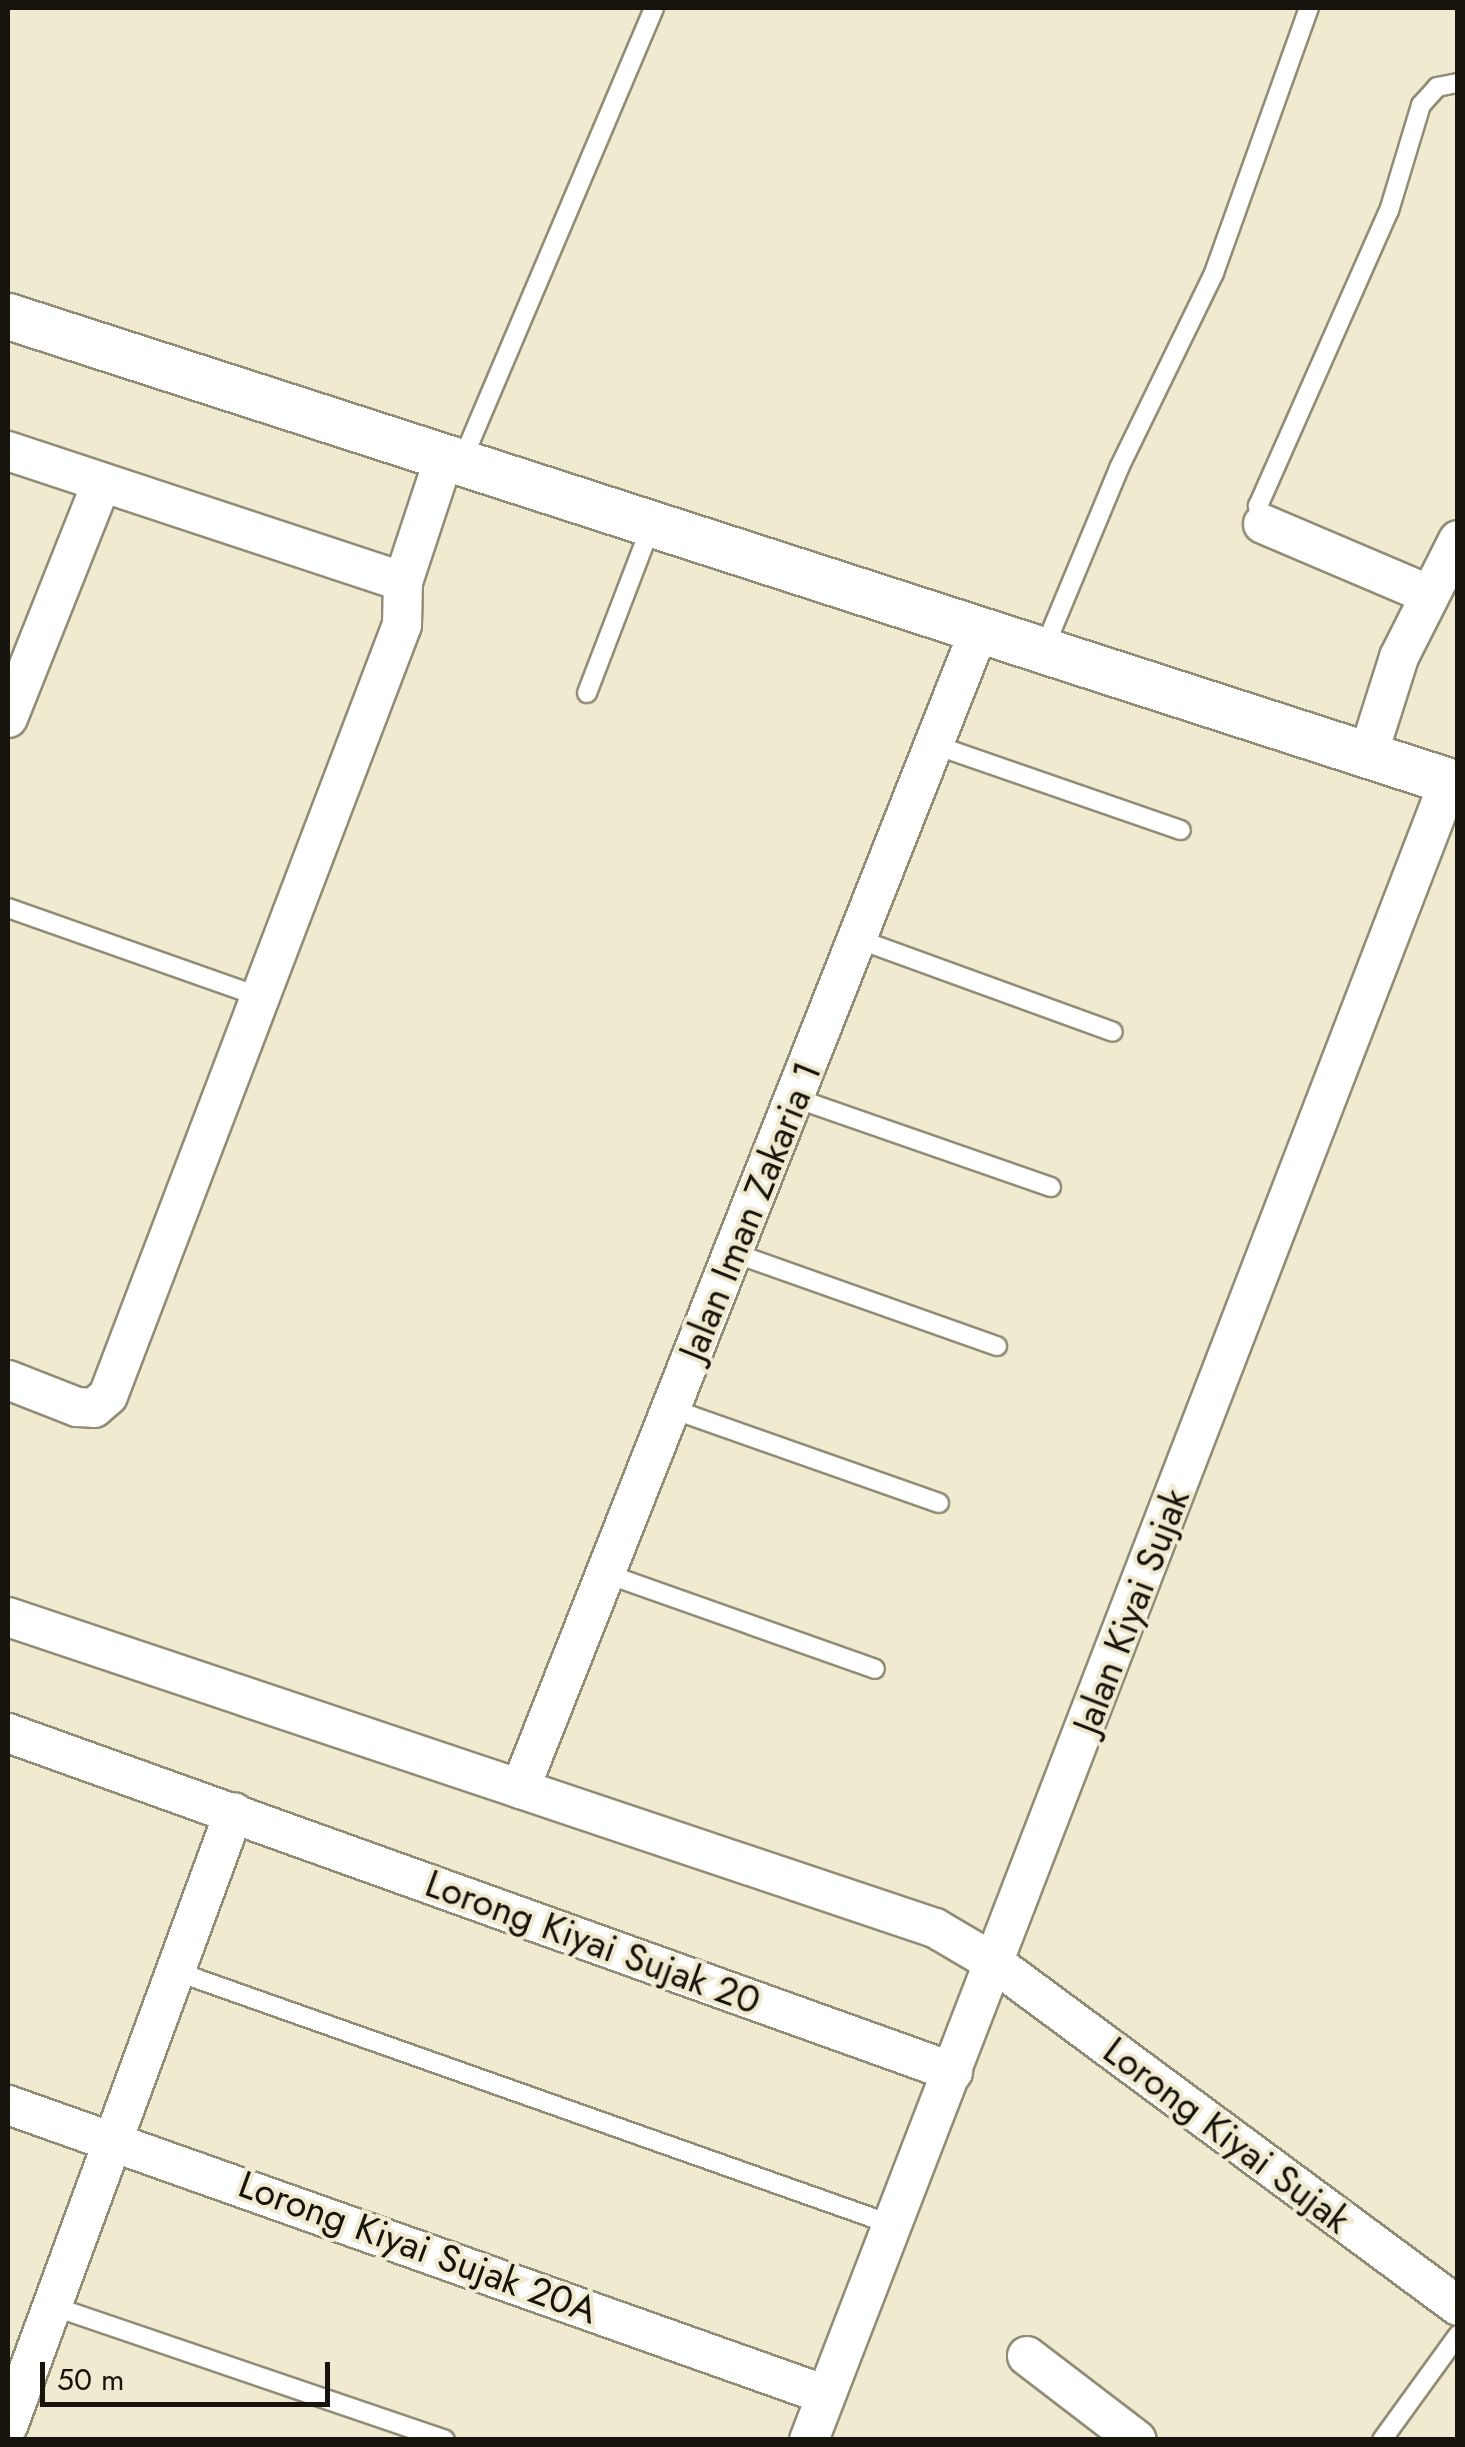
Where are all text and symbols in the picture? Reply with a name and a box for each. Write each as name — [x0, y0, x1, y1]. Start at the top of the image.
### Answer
street label: Jalan Iman Zakaria 1 — [669, 1055, 831, 1367]
street label: Jalan Kiyai Sujak — [1063, 1482, 1199, 1740]
street label: Lorong Kiyai Sujak 20 — [419, 1860, 767, 2024]
street label: Lorong Kiyai Sujak — [1095, 2027, 1359, 2243]
street label: Lorong Kiyai Sujak 20A — [233, 2161, 603, 2333]
scale bar — [45, 2342, 335, 2404]
text: 50 m — [57, 2358, 124, 2401]

